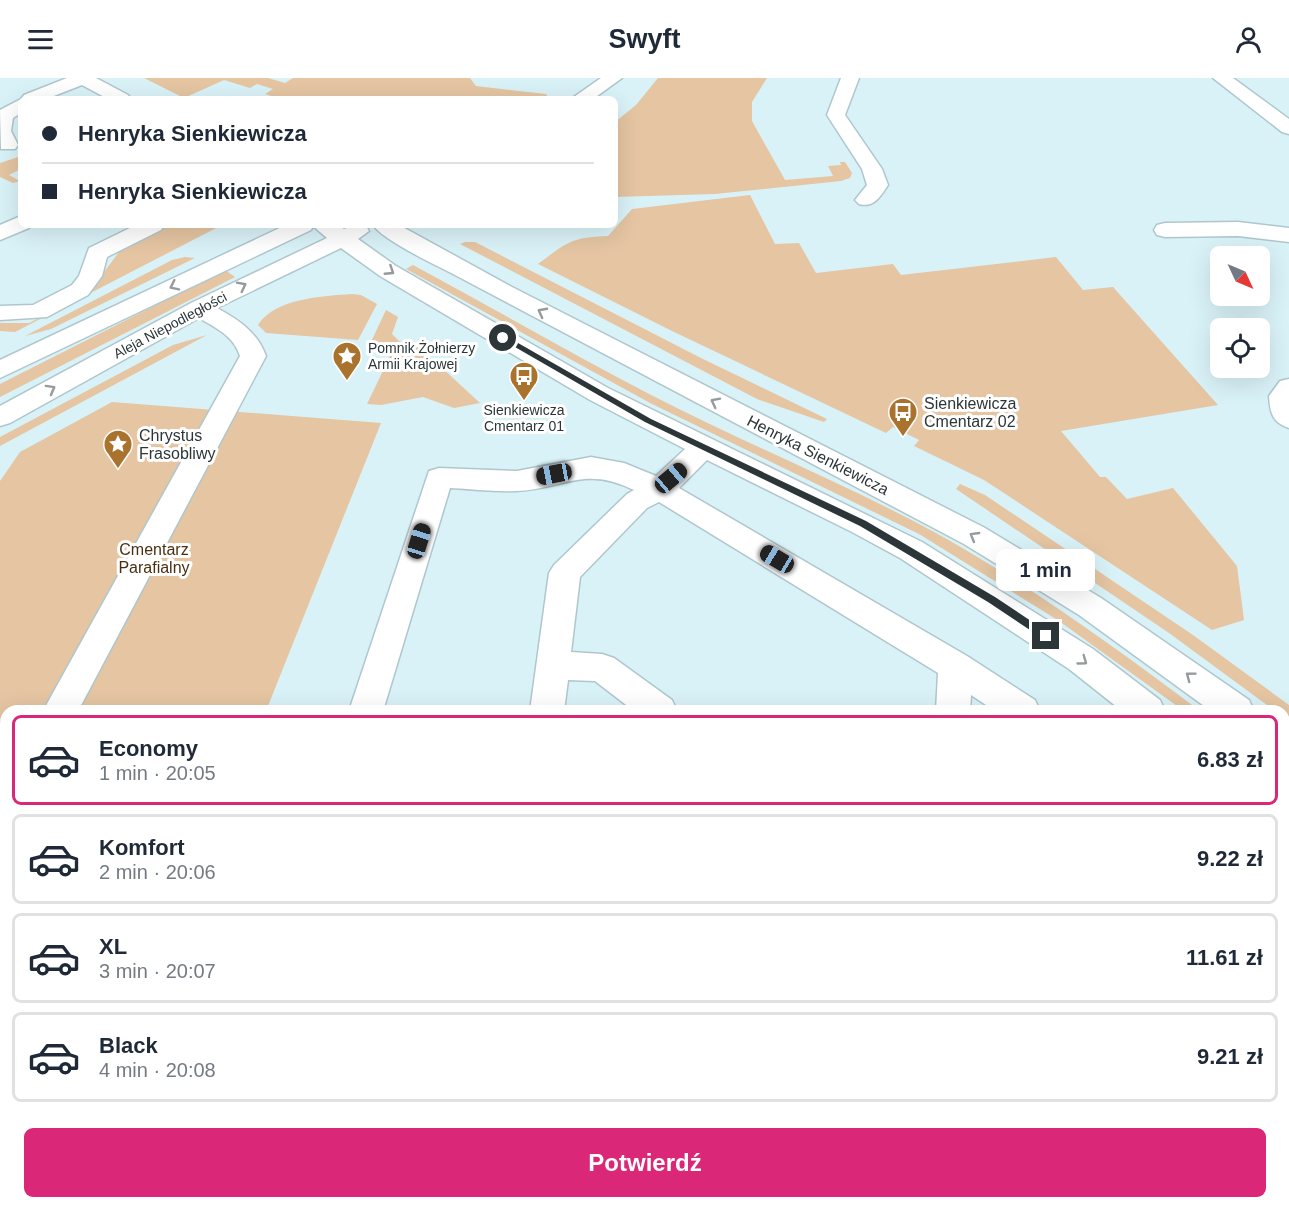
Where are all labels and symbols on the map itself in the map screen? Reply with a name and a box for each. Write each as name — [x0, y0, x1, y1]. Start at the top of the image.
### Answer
north arrow — [1210, 246, 1270, 306]
one-way arrow — [384, 264, 394, 276]
one-way arrow — [170, 279, 181, 290]
one-way arrow — [235, 282, 246, 294]
street label: Aleja Niepodległości — [111, 288, 229, 362]
one-way arrow — [538, 308, 548, 319]
route start — [489, 324, 516, 351]
place label: Pomnik Żołnierzy Armii Krajowej — [368, 339, 475, 372]
place icon: Pomnik Żołnierzy Armii Krajowej — [331, 340, 363, 382]
bus stop icon: Sienkiewicza Cmentarz 01 — [508, 360, 540, 402]
one-way arrow — [45, 385, 56, 396]
place label: Sienkiewicza Cmentarz 02 — [924, 395, 1017, 430]
bus stop icon: Sienkiewicza Cmentarz 02 — [887, 396, 919, 438]
one-way arrow — [711, 398, 721, 409]
place label: Sienkiewicza Cmentarz 01 — [484, 402, 565, 434]
street label: Henryka Sienkiewicza — [744, 412, 892, 498]
place label: Chrystus Frasobliwy — [139, 427, 215, 462]
place icon: Chrystus Frasobliwy — [102, 428, 134, 470]
car — [651, 460, 691, 496]
car — [535, 462, 573, 486]
car — [405, 521, 433, 561]
one-way arrow — [970, 532, 980, 543]
park label: Cmentarz Parafialny — [118, 541, 190, 576]
car — [757, 542, 797, 576]
callout: 1 min — [996, 549, 1096, 591]
route end — [1032, 622, 1059, 649]
one-way arrow — [1076, 654, 1087, 665]
one-way arrow — [1186, 672, 1197, 683]

